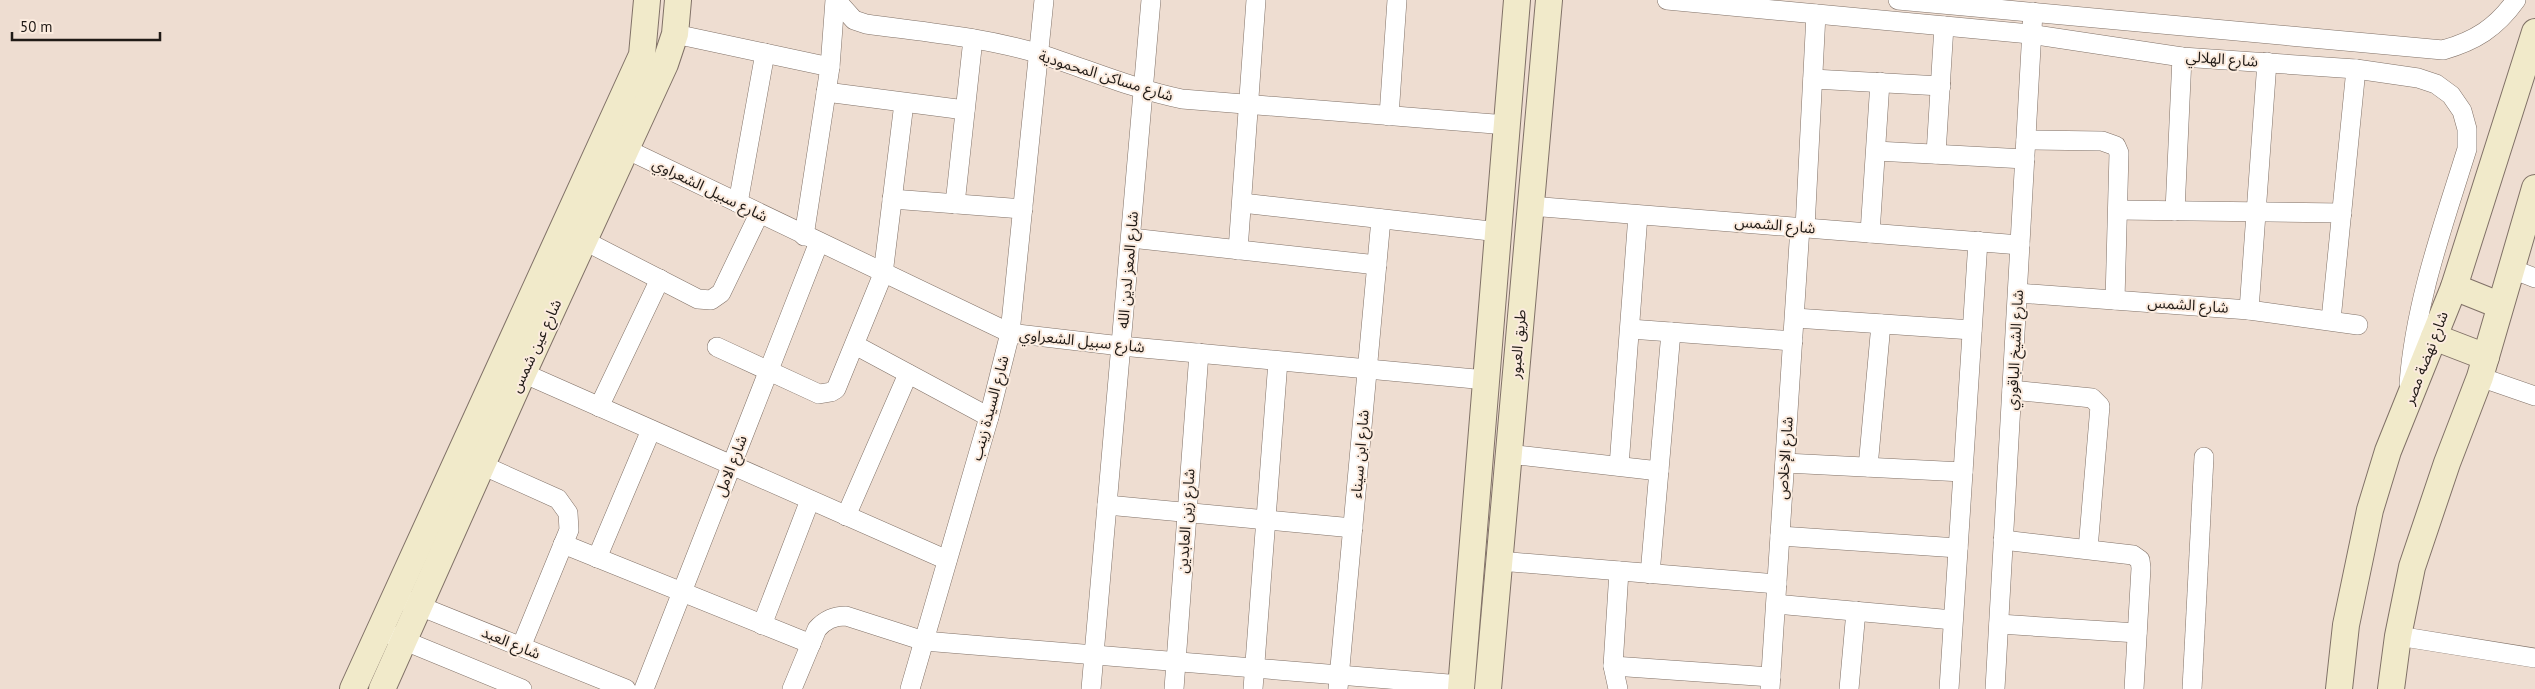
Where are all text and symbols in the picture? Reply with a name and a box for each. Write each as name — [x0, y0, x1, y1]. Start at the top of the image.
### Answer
scale bar — [12, 10, 160, 42]
text: 50 m — [20, 17, 53, 36]
street label: شارع مساكن المحمودية — [1036, 46, 1176, 108]
street label: شارع الهلالي — [2185, 47, 2259, 74]
street label: شارع سبيل الشعراوي — [648, 153, 771, 228]
street label: شارع المعز لدين الله — [1113, 210, 1145, 330]
street label: شارع الشمس — [1734, 212, 1817, 241]
street label: شارع الشيخ الباقوري — [2002, 289, 2030, 411]
street label: شارع الشمس — [2147, 292, 2229, 320]
street label: شارع عين شمس — [506, 296, 568, 397]
street label: شارع نهضة مصر — [2399, 308, 2455, 409]
street label: طريق العبور — [1505, 309, 1531, 380]
street label: شارع سبيل الشعراوي — [1018, 324, 1146, 360]
street label: شارع السيدة زينب — [966, 353, 1016, 463]
street label: شارع ابن سيناء — [1346, 409, 1376, 499]
street label: شارع الإخلاص — [1772, 416, 1800, 500]
street label: شارع الامل — [710, 432, 754, 500]
street label: شارع زين العابدين — [1172, 468, 1202, 574]
street label: شارع العبد — [478, 622, 544, 666]

